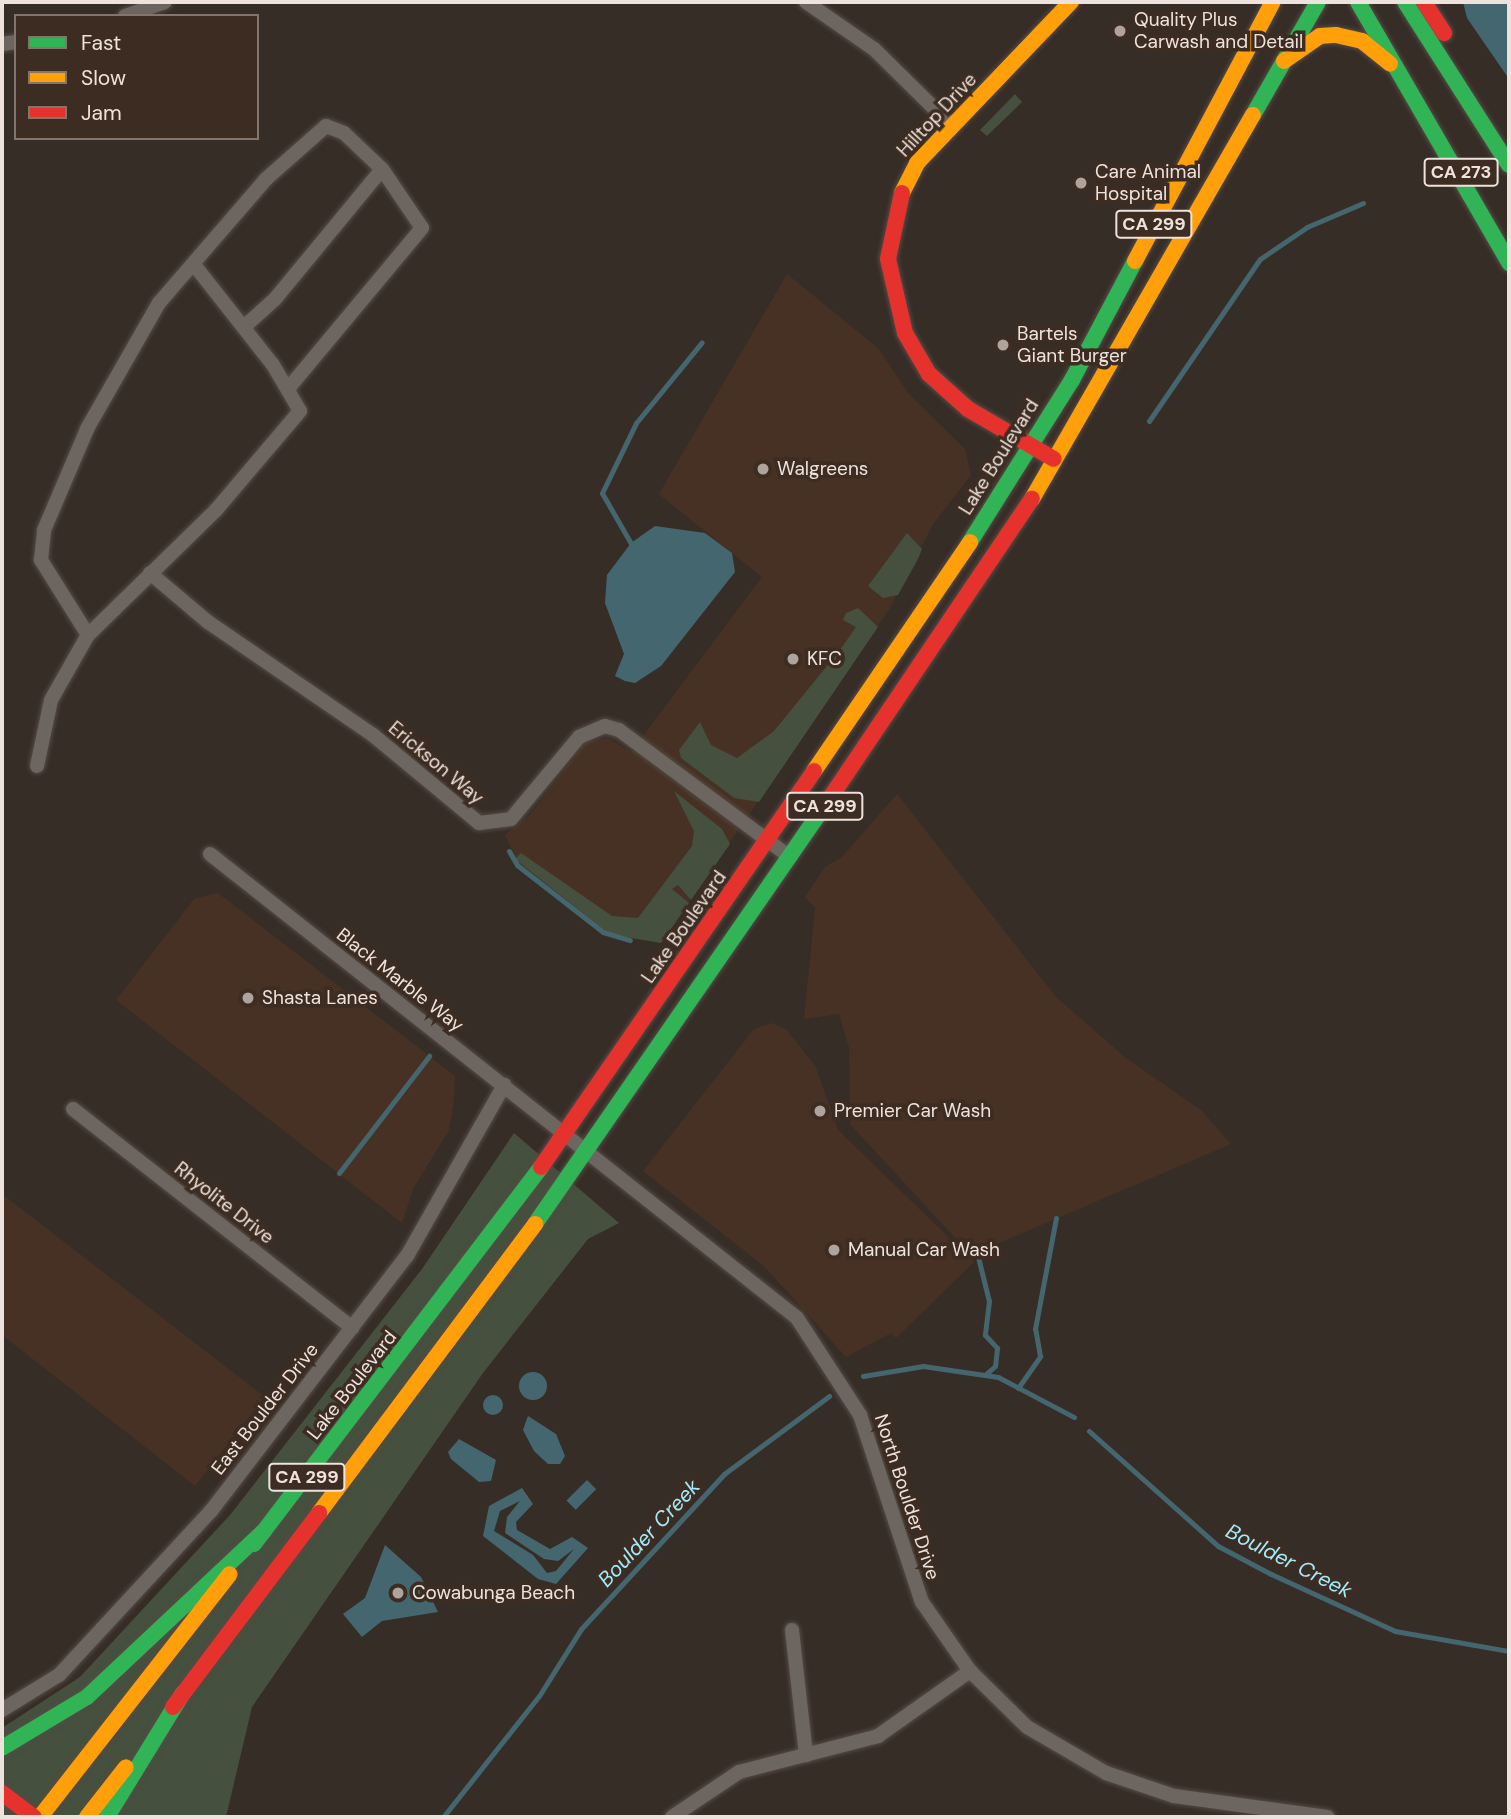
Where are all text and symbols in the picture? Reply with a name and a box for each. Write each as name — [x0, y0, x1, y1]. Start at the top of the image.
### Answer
place label: Quality Plus Carwash and Detail — [1134, 9, 1303, 53]
legend — [14, 14, 259, 140]
marker: Quality Plus Carwash and Detail — [1112, 23, 1128, 39]
text: Fast — [81, 29, 121, 57]
text: Slow — [81, 64, 126, 92]
street label: Hilltop Drive — [892, 68, 982, 162]
text: Jam — [81, 99, 122, 127]
road number: CA 273 — [1422, 158, 1500, 187]
place label: Care Animal Hospital — [1095, 161, 1201, 205]
marker: Care Animal Hospital — [1073, 175, 1089, 191]
road number: CA 299 — [1114, 210, 1194, 238]
place label: Bartels Giant Burger — [1017, 323, 1127, 367]
marker: Bartels Giant Burger — [995, 337, 1011, 353]
street label: Lake Boulevard — [954, 395, 1044, 519]
place label: Walgreens — [777, 458, 868, 480]
marker: Walgreens — [755, 461, 771, 477]
place label: KFC — [807, 648, 842, 670]
marker: KFC — [785, 651, 801, 667]
street label: Erickson Way — [384, 717, 488, 809]
road number: CA 299 — [785, 792, 865, 820]
street label: Lake Boulevard — [637, 866, 731, 988]
street label: Black Marble Way — [332, 923, 468, 1037]
place label: Shasta Lanes — [262, 987, 378, 1009]
marker: Shasta Lanes — [240, 990, 256, 1006]
place label: Premier Car Wash — [834, 1100, 991, 1122]
marker: Premier Car Wash — [812, 1103, 828, 1119]
street label: Rhyolite Drive — [170, 1157, 278, 1249]
place label: Manual Car Wash — [848, 1239, 1000, 1261]
marker: Manual Car Wash — [826, 1242, 842, 1258]
street label: Lake Boulevard — [302, 1326, 402, 1444]
street label: East Boulder Drive — [207, 1339, 323, 1479]
street label: North Boulder Drive — [870, 1411, 944, 1583]
road number: CA 299 — [267, 1462, 347, 1492]
water label: Boulder Creek — [593, 1474, 705, 1592]
water label: Boulder Creek — [1222, 1518, 1356, 1604]
place label: Cowabunga Beach — [412, 1582, 575, 1604]
marker: Cowabunga Beach — [390, 1585, 406, 1601]

